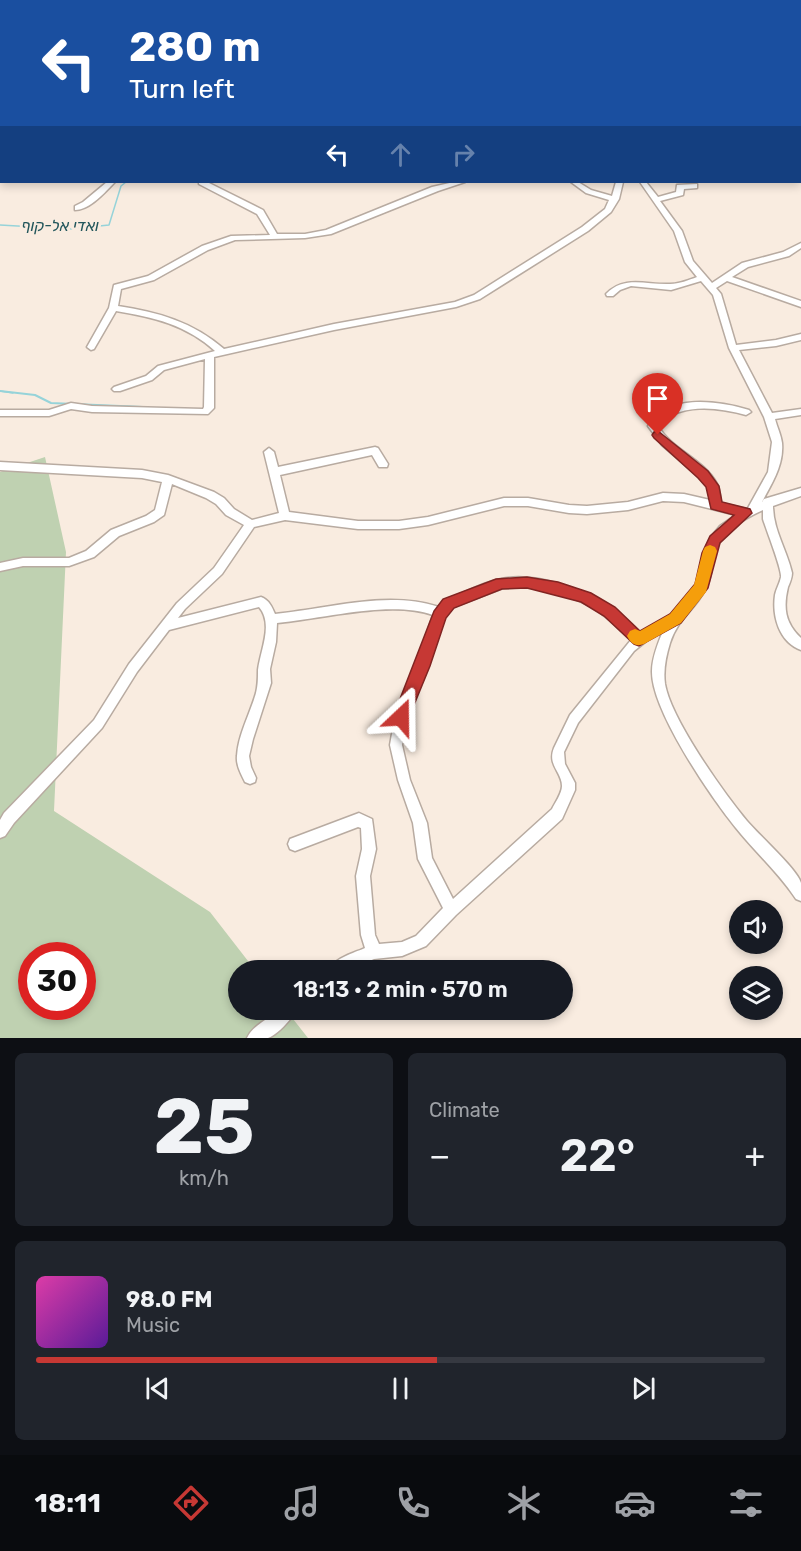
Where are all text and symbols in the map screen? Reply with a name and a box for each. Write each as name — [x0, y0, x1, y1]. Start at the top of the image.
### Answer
text: 280 m — [129, 22, 261, 72]
icon: left — [30, 24, 108, 102]
text: Turn left — [129, 73, 234, 105]
icon: left — [321, 138, 354, 171]
icon: ahead — [384, 138, 417, 171]
icon: right — [447, 138, 480, 171]
water label: ואדי אל-קוף — [21, 216, 99, 235]
pin — [632, 373, 683, 435]
icon: arrive — [641, 382, 674, 415]
position arrow — [369, 685, 433, 749]
map controls — [729, 900, 783, 1020]
button: sound — [729, 900, 783, 954]
speed limit sign: 30 — [18, 942, 96, 1020]
button: layers — [729, 966, 783, 1020]
text: 18:13 · 2 min · 570 m — [293, 976, 508, 1003]
text: 25 — [153, 1080, 255, 1173]
text: Climate — [429, 1098, 500, 1122]
text: 22° — [560, 1129, 635, 1182]
text: − — [429, 1136, 450, 1175]
text: + — [744, 1136, 765, 1175]
text: km/h — [179, 1166, 229, 1190]
text: 98.0 FM — [126, 1286, 212, 1313]
text: Music — [126, 1313, 180, 1337]
icon: previous — [141, 1372, 174, 1405]
icon: pause — [384, 1372, 417, 1405]
icon: next — [627, 1372, 660, 1405]
icon: directions — [170, 1482, 212, 1524]
icon: music — [281, 1482, 323, 1524]
icon: phone — [392, 1482, 434, 1524]
icon: climate — [503, 1482, 545, 1524]
icon: car — [614, 1482, 656, 1524]
icon: filters — [725, 1482, 767, 1524]
text: 18:11 — [34, 1487, 101, 1519]

